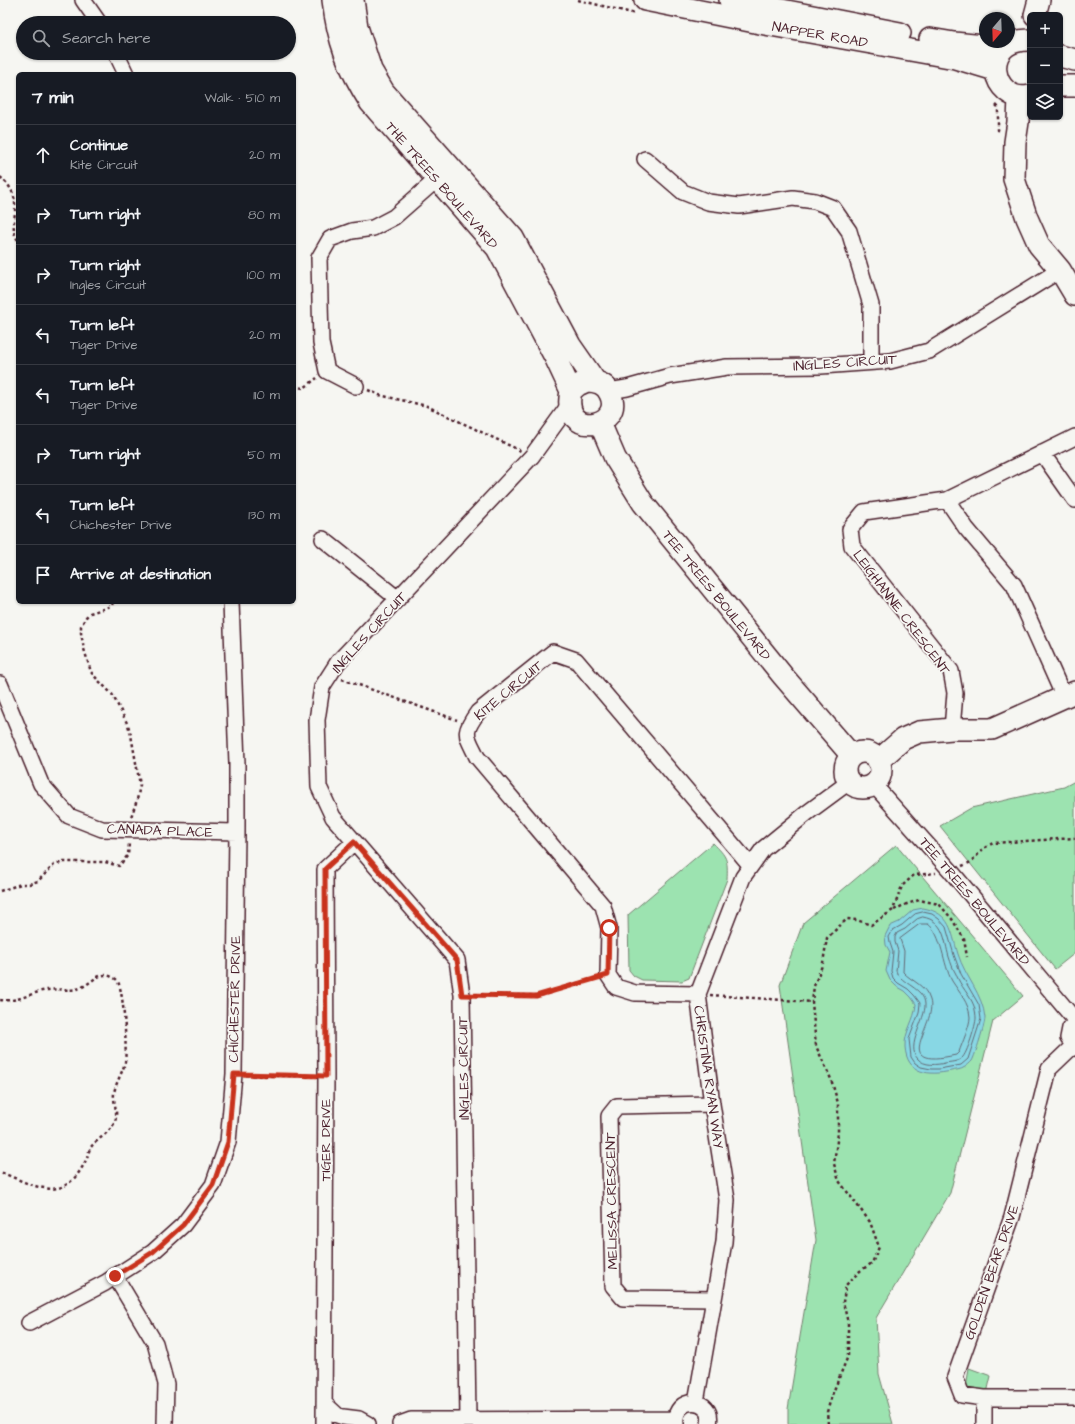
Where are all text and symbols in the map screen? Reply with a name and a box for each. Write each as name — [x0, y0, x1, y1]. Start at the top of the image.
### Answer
north arrow — [979, 12, 1015, 48]
map controls — [1027, 12, 1063, 120]
button: + — [1027, 12, 1063, 48]
search box — [16, 16, 296, 60]
street label: NAPPER ROAD — [770, 17, 869, 53]
icon: search — [30, 27, 52, 49]
text: Search here — [62, 28, 151, 49]
button: − — [1027, 48, 1063, 84]
button: layers — [1027, 84, 1063, 120]
text: 7 min — [32, 86, 74, 110]
text: Walk · 510 m — [205, 89, 280, 107]
street label: THE TREES BOULEVARD — [380, 118, 502, 254]
text: Continue — [70, 135, 128, 156]
icon: ahead — [32, 144, 54, 166]
text: 20 m — [249, 146, 280, 164]
text: Kite Circuit — [70, 156, 138, 174]
icon: right — [32, 204, 54, 226]
text: Turn right — [70, 204, 141, 225]
text: 80 m — [248, 206, 280, 224]
text: Turn right — [70, 255, 141, 276]
icon: right — [32, 264, 54, 286]
text: 100 m — [247, 266, 280, 284]
text: Ingles Circuit — [70, 276, 146, 294]
text: Turn left — [70, 315, 134, 336]
icon: left — [32, 324, 54, 346]
text: 20 m — [249, 326, 280, 344]
text: Tiger Drive — [70, 336, 138, 354]
street label: INGLES CIRCUIT — [793, 349, 898, 377]
text: Turn left — [70, 375, 134, 396]
icon: left — [32, 384, 54, 406]
text: 110 m — [253, 386, 280, 404]
text: Tiger Drive — [70, 396, 138, 414]
icon: right — [32, 444, 54, 466]
text: Turn right — [70, 444, 141, 465]
text: 50 m — [247, 446, 280, 464]
text: Turn left — [70, 495, 134, 516]
icon: left — [32, 504, 54, 526]
text: 130 m — [248, 506, 280, 524]
text: Chichester Drive — [70, 516, 172, 534]
street label: TEE TREES BOULEVARD — [657, 526, 775, 665]
street label: LEIGHANNE CRESCENT — [848, 546, 955, 679]
icon: arrive — [32, 564, 54, 586]
text: Arrive at destination — [70, 564, 211, 585]
street label: INGLES CIRCUIT — [328, 587, 412, 678]
street label: KITE CIRCUIT — [470, 656, 547, 725]
street label: CANADA PLACE — [107, 819, 214, 843]
street label: TEE TREES BOULEVARD — [914, 833, 1034, 970]
route start — [600, 919, 618, 937]
street label: CHICHESTER DRIVE — [224, 935, 246, 1063]
street label: CHRISTINA RYAN WAY — [688, 1004, 728, 1150]
street label: INGLES CIRCUIT — [453, 1016, 475, 1120]
street label: TIGER DRIVE — [316, 1098, 336, 1181]
street label: MELISSA CRESCENT — [601, 1132, 623, 1270]
street label: GOLDEN BEAR DRIVE — [959, 1201, 1025, 1342]
route end — [106, 1267, 124, 1285]

